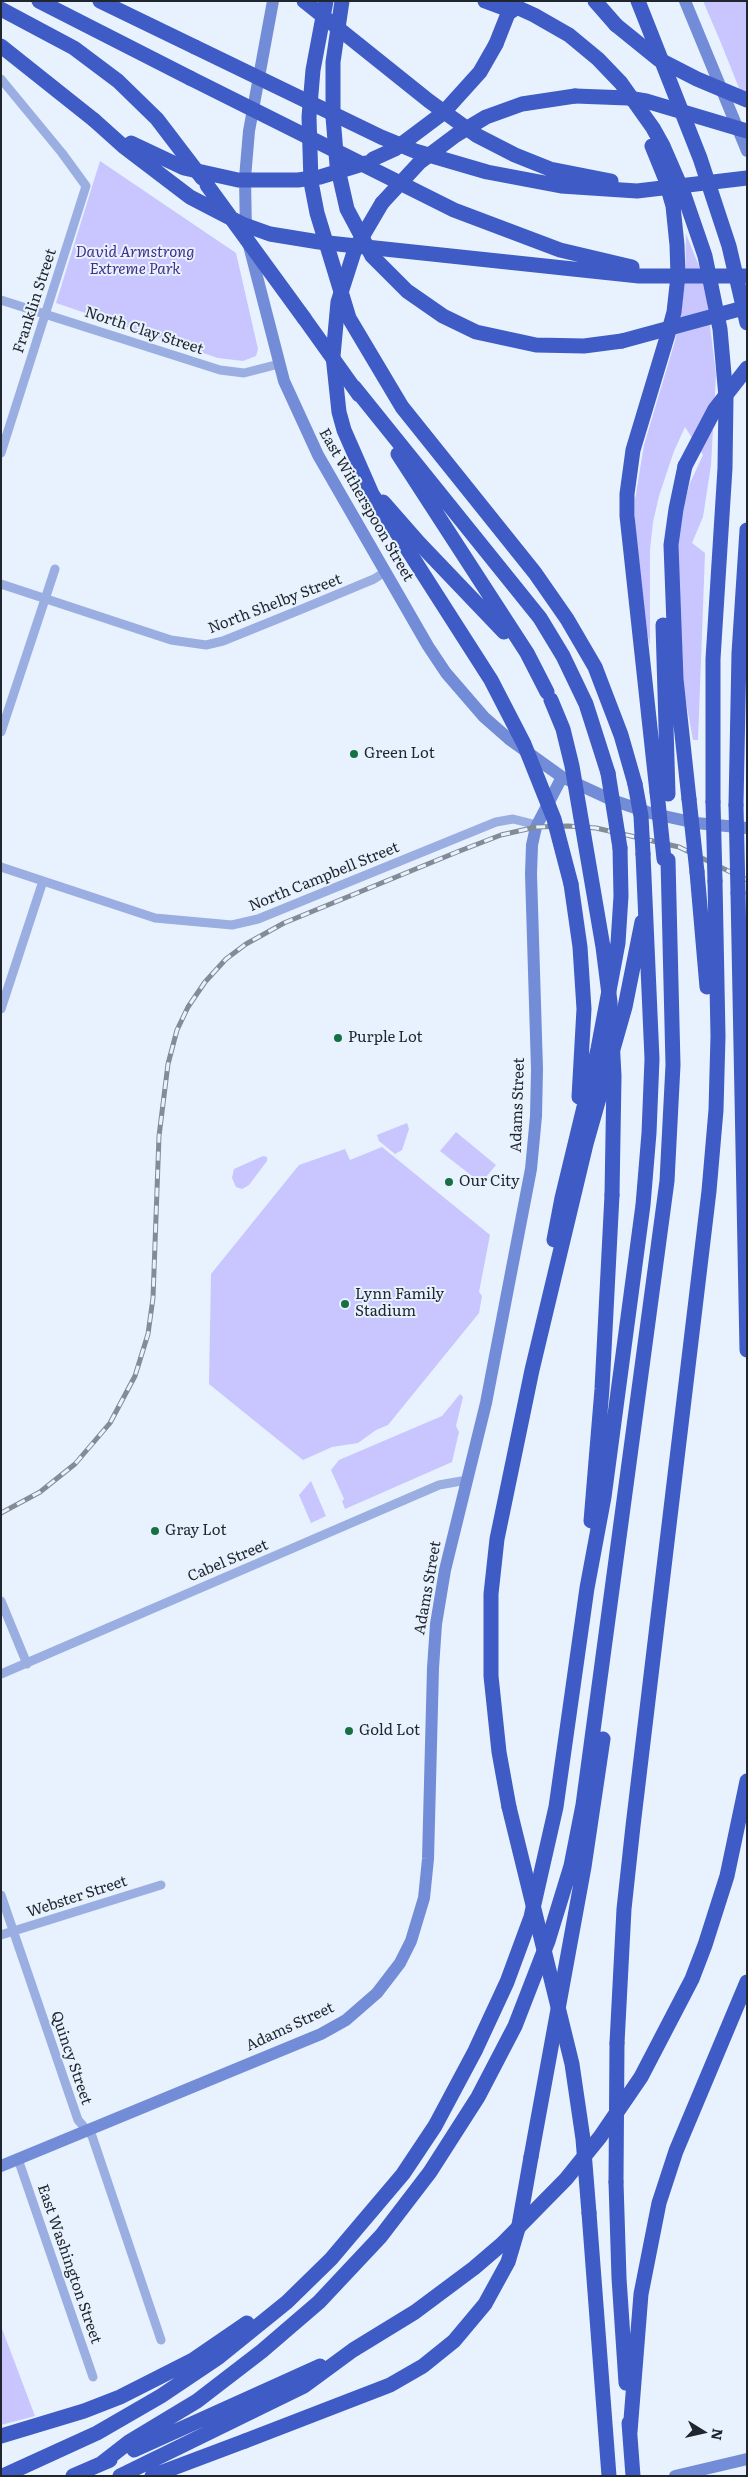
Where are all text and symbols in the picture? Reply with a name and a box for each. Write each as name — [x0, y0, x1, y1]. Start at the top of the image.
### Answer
park label: David Armstrong Extreme Park — [75, 244, 195, 279]
street label: Franklin Street — [10, 246, 60, 356]
street label: North Clay Street — [82, 303, 206, 359]
street label: East Witherspoon Street — [315, 425, 417, 585]
street label: North Shelby Street — [206, 570, 344, 638]
place label: Green Lot — [364, 745, 435, 763]
marker: Green Lot — [348, 748, 360, 760]
street label: North Campbell Street — [246, 839, 402, 915]
place label: Purple Lot — [348, 1029, 423, 1047]
marker: Purple Lot — [332, 1032, 344, 1044]
street label: Adams Street — [507, 1057, 529, 1153]
place label: Our City — [459, 1173, 520, 1191]
marker: Our City — [443, 1176, 455, 1188]
place label: Lynn Family Stadium — [355, 1286, 444, 1321]
marker: Lynn Family Stadium — [339, 1298, 351, 1310]
place label: Gray Lot — [165, 1522, 226, 1540]
marker: Gray Lot — [149, 1525, 161, 1537]
street label: Cabel Street — [185, 1536, 271, 1586]
street label: Adams Street — [411, 1540, 445, 1636]
place label: Gold Lot — [359, 1722, 420, 1740]
marker: Gold Lot — [343, 1725, 355, 1737]
street label: Webster Street — [25, 1872, 129, 1922]
street label: Adams Street — [243, 1999, 337, 2055]
street label: Quincy Street — [47, 2009, 95, 2107]
street label: East Washington Street — [33, 2182, 105, 2346]
north arrow — [678, 2407, 728, 2457]
text: N — [707, 2427, 729, 2442]

